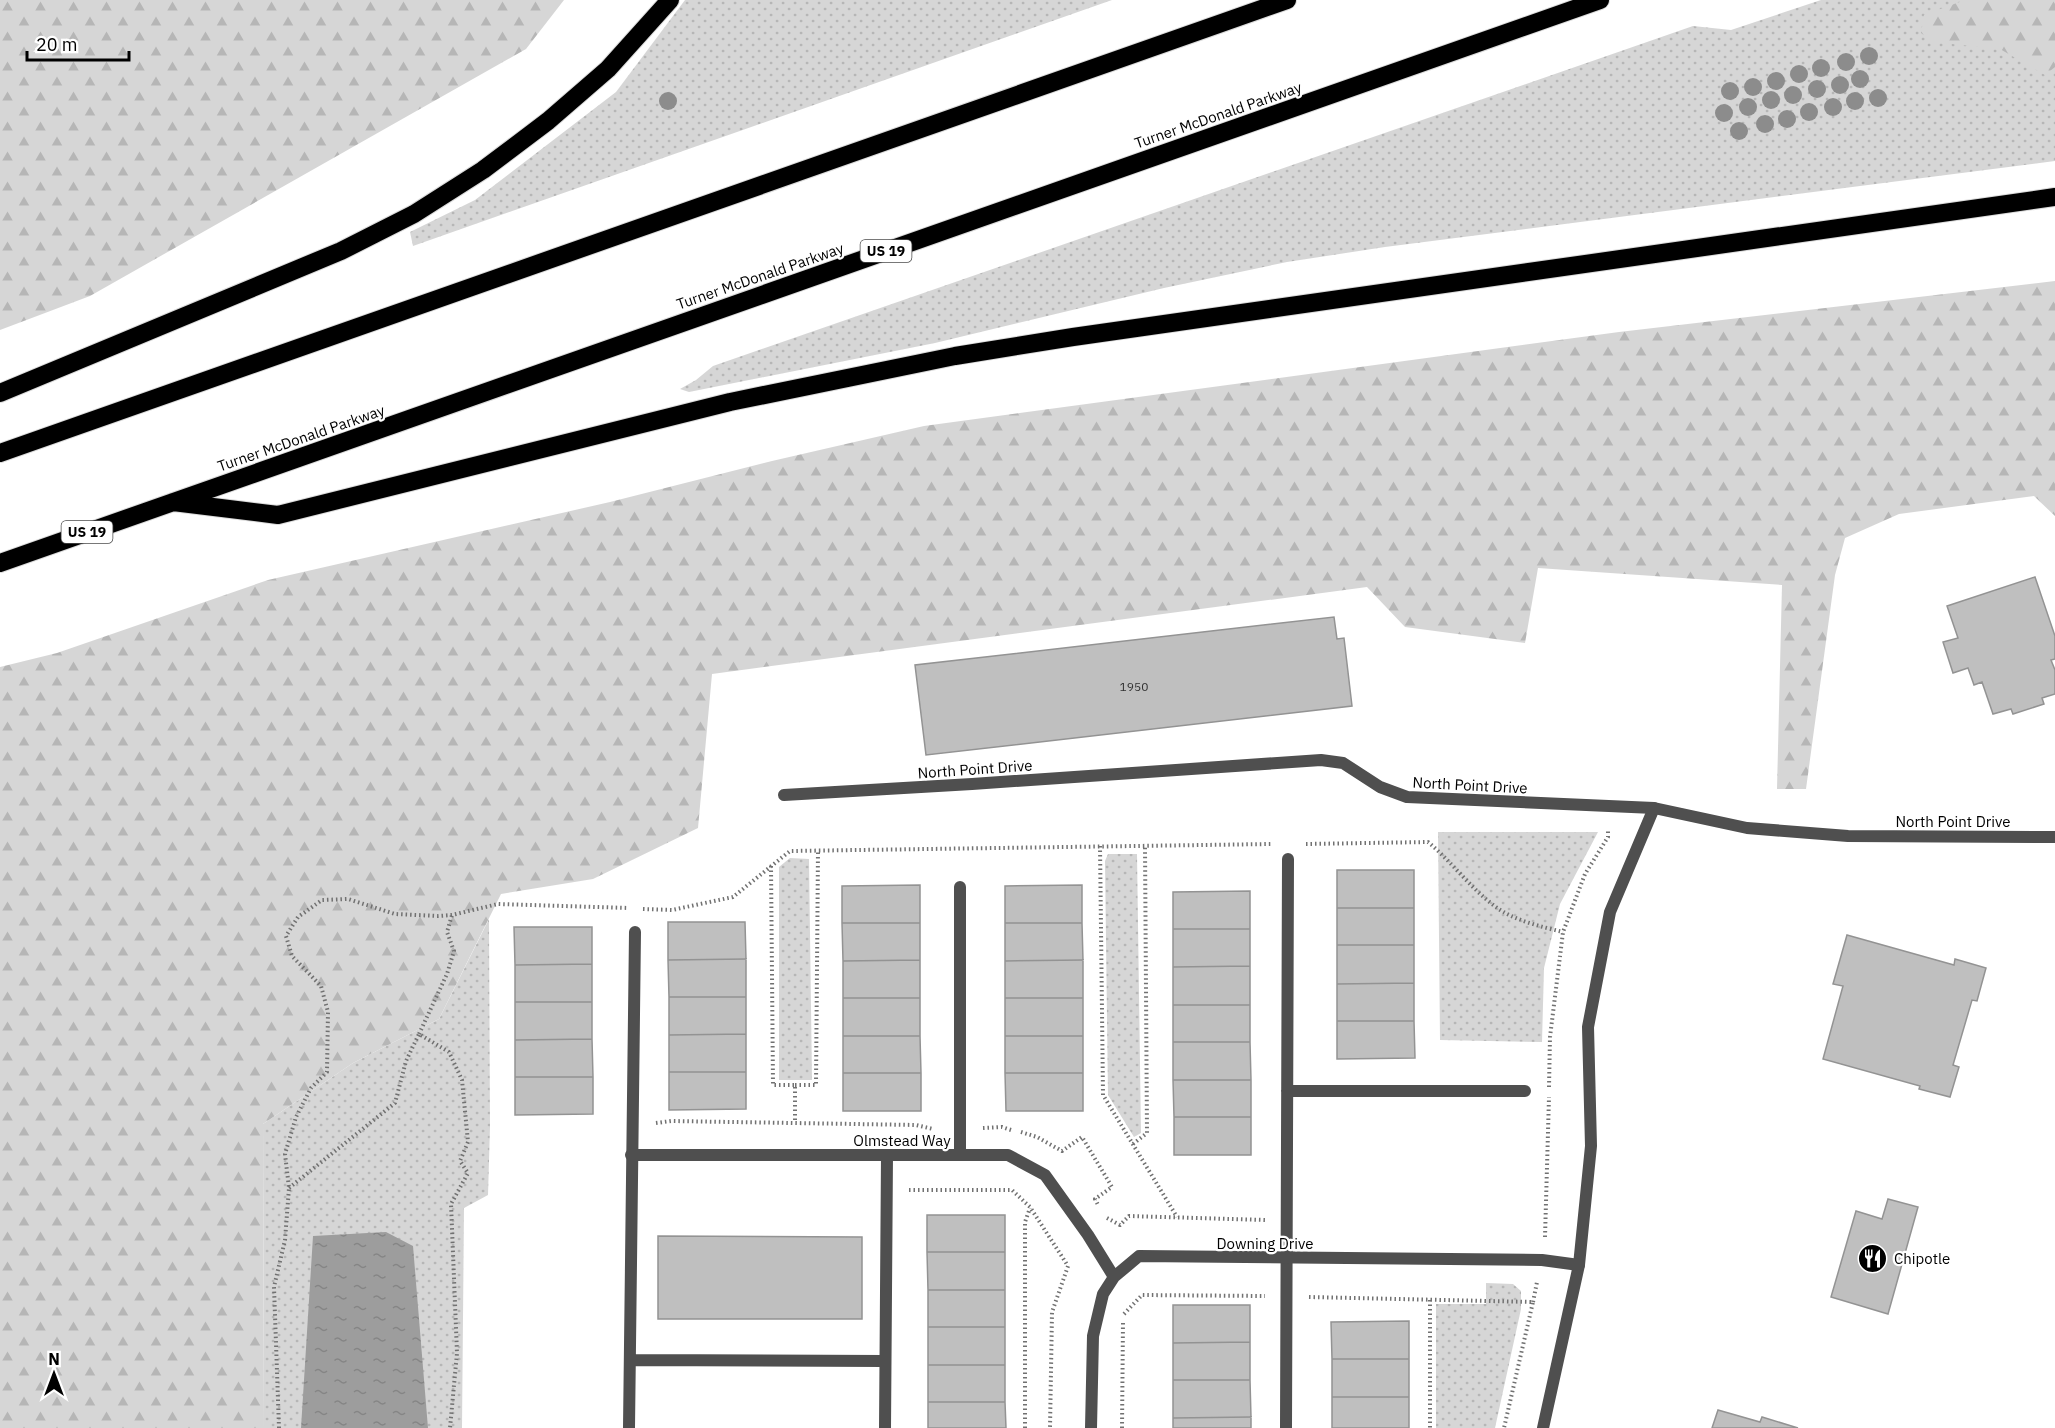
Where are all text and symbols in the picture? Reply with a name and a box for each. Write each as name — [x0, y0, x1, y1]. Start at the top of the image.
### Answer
scale bar — [27, 24, 129, 62]
text: 20 m — [36, 33, 78, 56]
street label: Turner McDonald Parkway — [1132, 77, 1305, 153]
street label: Turner McDonald Parkway — [674, 238, 847, 314]
road number: US 19 — [860, 240, 912, 262]
street label: Turner McDonald Parkway — [215, 400, 388, 476]
road number: US 19 — [62, 521, 112, 543]
house number: 1950 — [1120, 679, 1148, 694]
street label: North Point Drive — [917, 756, 1033, 782]
street label: North Point Drive — [1412, 773, 1528, 797]
street label: North Point Drive — [1896, 812, 2010, 831]
street label: Olmstead Way — [853, 1131, 951, 1150]
street label: Downing Drive — [1217, 1234, 1313, 1253]
restaurant icon: Chipotle — [1857, 1242, 1889, 1274]
place label: Chipotle — [1894, 1249, 1950, 1268]
north arrow — [24, 1344, 84, 1404]
text: N — [48, 1349, 60, 1369]

